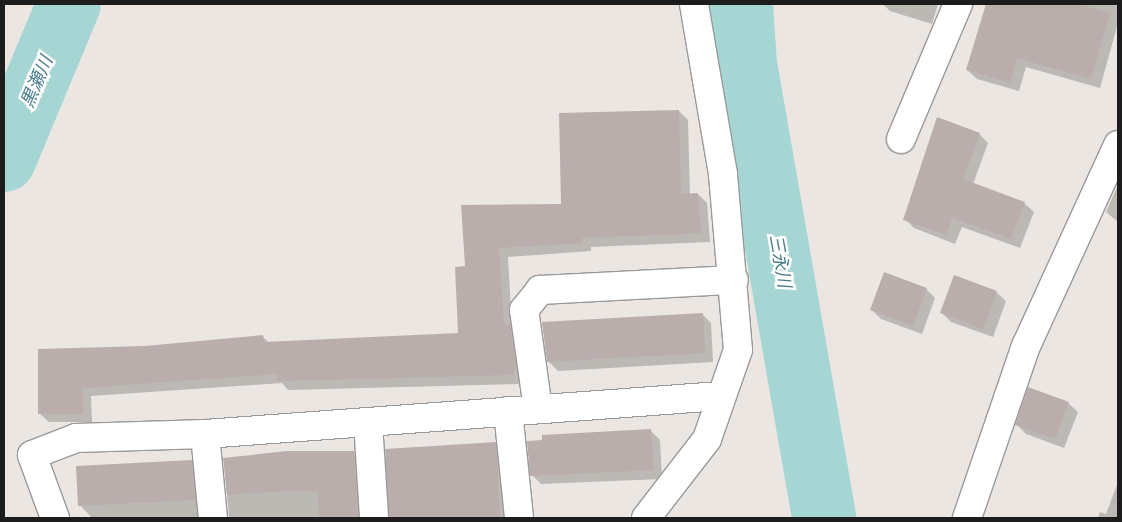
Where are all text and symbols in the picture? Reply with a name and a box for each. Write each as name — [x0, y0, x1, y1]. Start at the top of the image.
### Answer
water label: 黒瀬川 — [17, 53, 57, 111]
water label: 三永川 — [765, 233, 795, 289]

